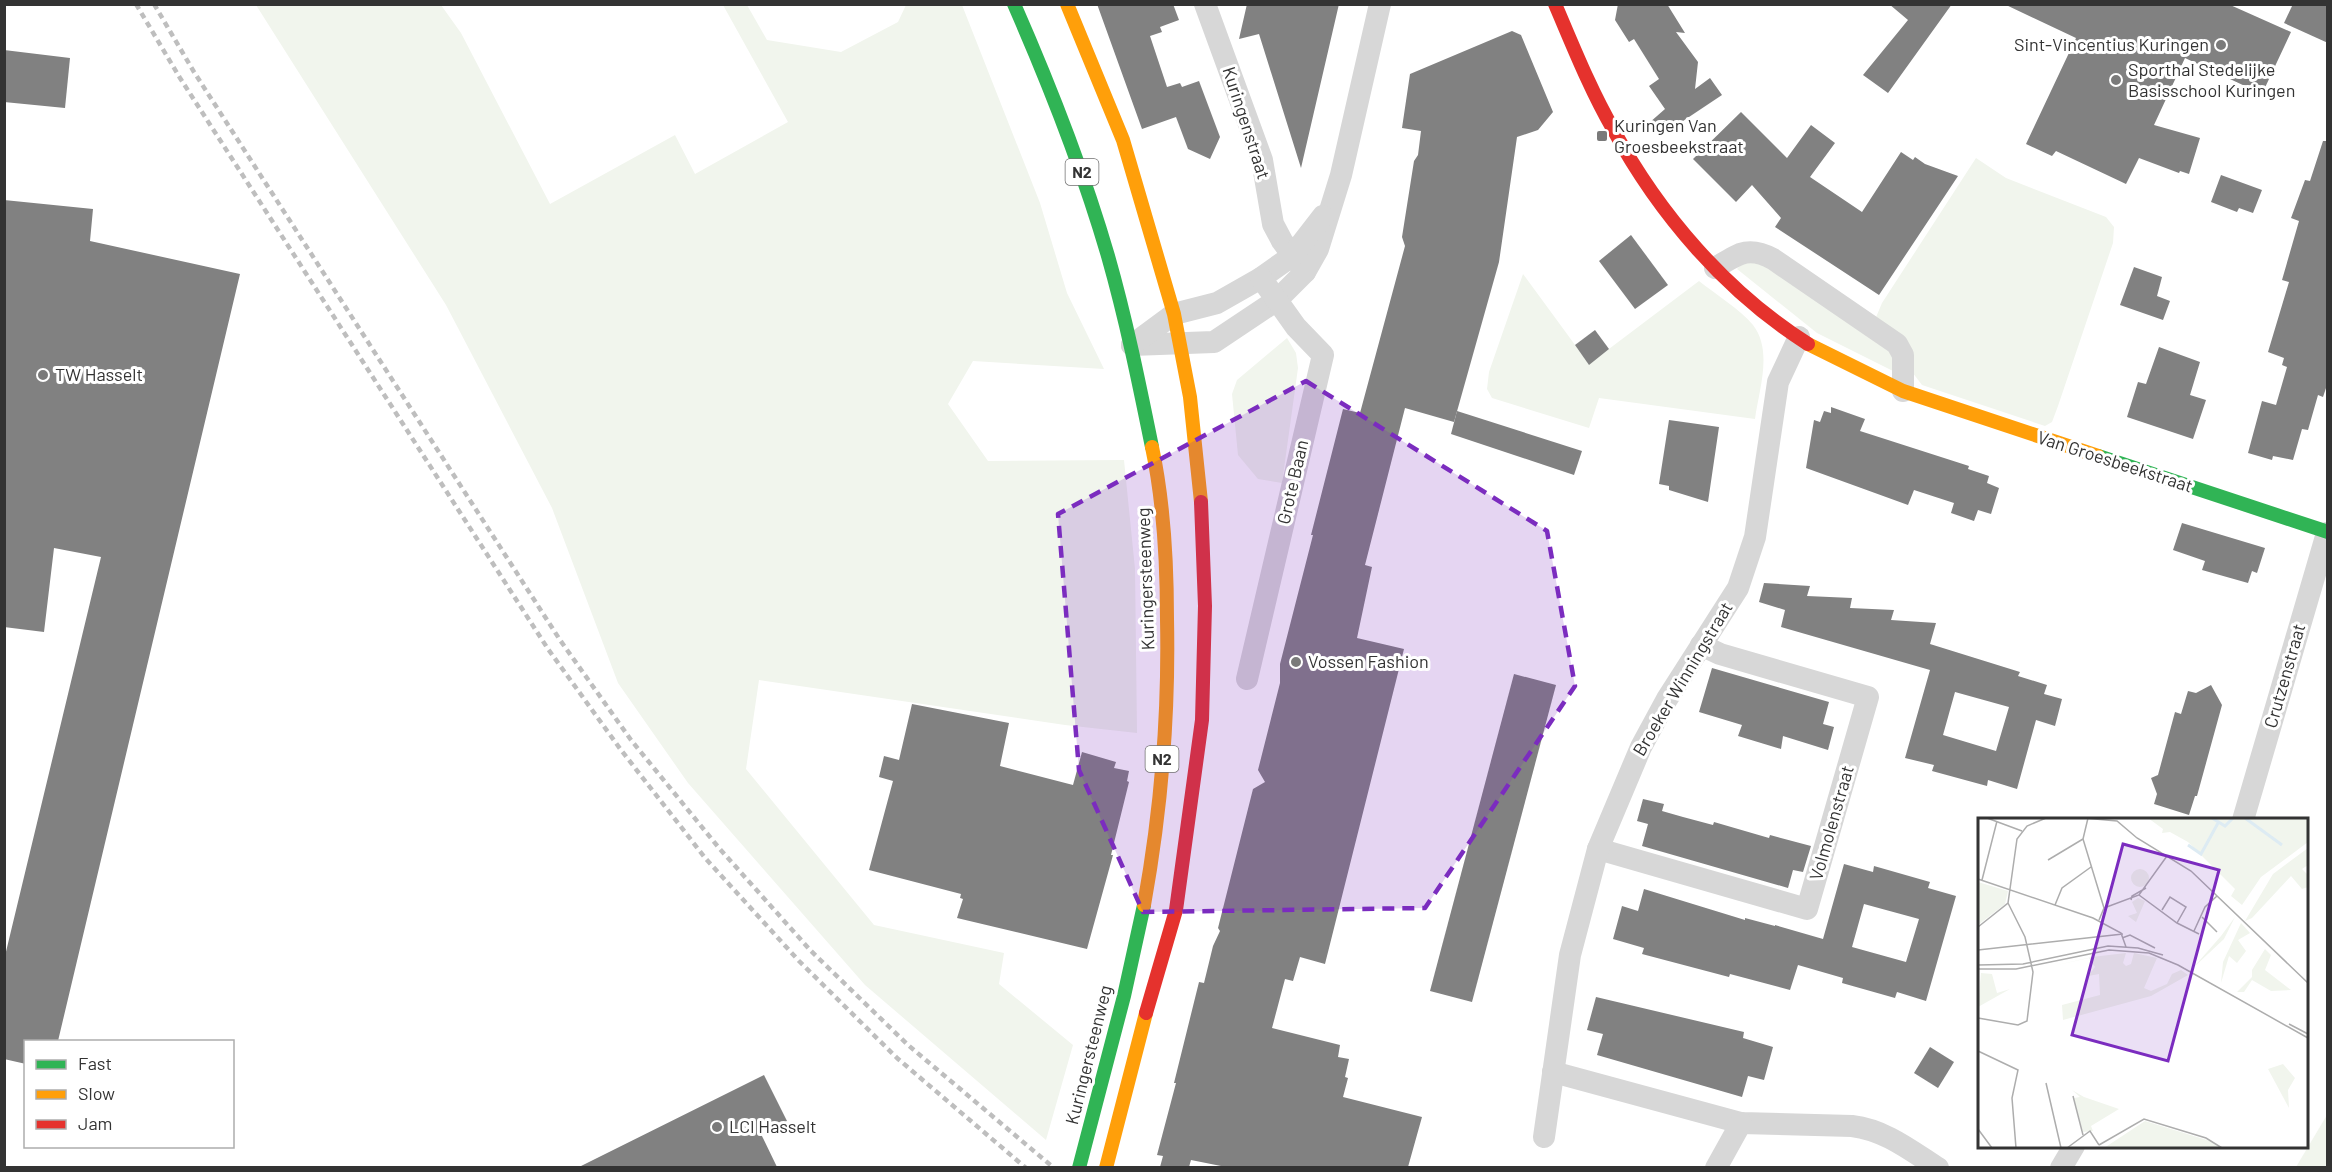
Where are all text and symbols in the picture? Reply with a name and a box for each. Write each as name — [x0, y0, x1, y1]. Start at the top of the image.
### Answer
place label: Sint-Vincentius Kuringen — [2014, 33, 2209, 55]
marker: Sint-Vincentius Kuringen — [2214, 38, 2228, 52]
place label: Sporthal Stedelijke Basisschool Kuringen — [2128, 58, 2295, 101]
street label: Kuringenstraat — [1218, 64, 1275, 182]
marker: Sporthal Stedelijke Basisschool Kuringen — [2109, 73, 2123, 87]
place label: Kuringen Van Groesbeekstraat — [1614, 114, 1744, 157]
marker: Kuringen Van Groesbeekstraat — [1595, 129, 1609, 143]
road number: N2 — [1066, 159, 1098, 185]
place label: TW Hasselt — [55, 363, 143, 385]
marker: TW Hasselt — [36, 368, 50, 382]
street label: Van Groesbeekstraat — [2035, 426, 2196, 497]
street label: Grote Baan — [1272, 437, 1312, 526]
street label: Kuringersteenweg — [1132, 507, 1158, 651]
street label: Broeker Winningstraat — [1627, 597, 1737, 759]
street label: Crutzenstraat — [2259, 621, 2309, 730]
place label: Vossen Fashion — [1308, 650, 1429, 672]
marker: Vossen Fashion — [1289, 655, 1303, 669]
road number: N2 — [1146, 746, 1178, 772]
street label: Volmolenstraat — [1804, 763, 1858, 883]
inset map — [1978, 818, 2308, 1148]
street label: Kuringersteenweg — [1060, 983, 1116, 1127]
legend — [24, 1040, 234, 1148]
text: Fast — [78, 1052, 112, 1074]
text: Slow — [78, 1082, 115, 1104]
text: Jam — [78, 1112, 112, 1134]
place label: LCI Hasselt — [729, 1115, 817, 1137]
marker: LCI Hasselt — [710, 1120, 724, 1134]

